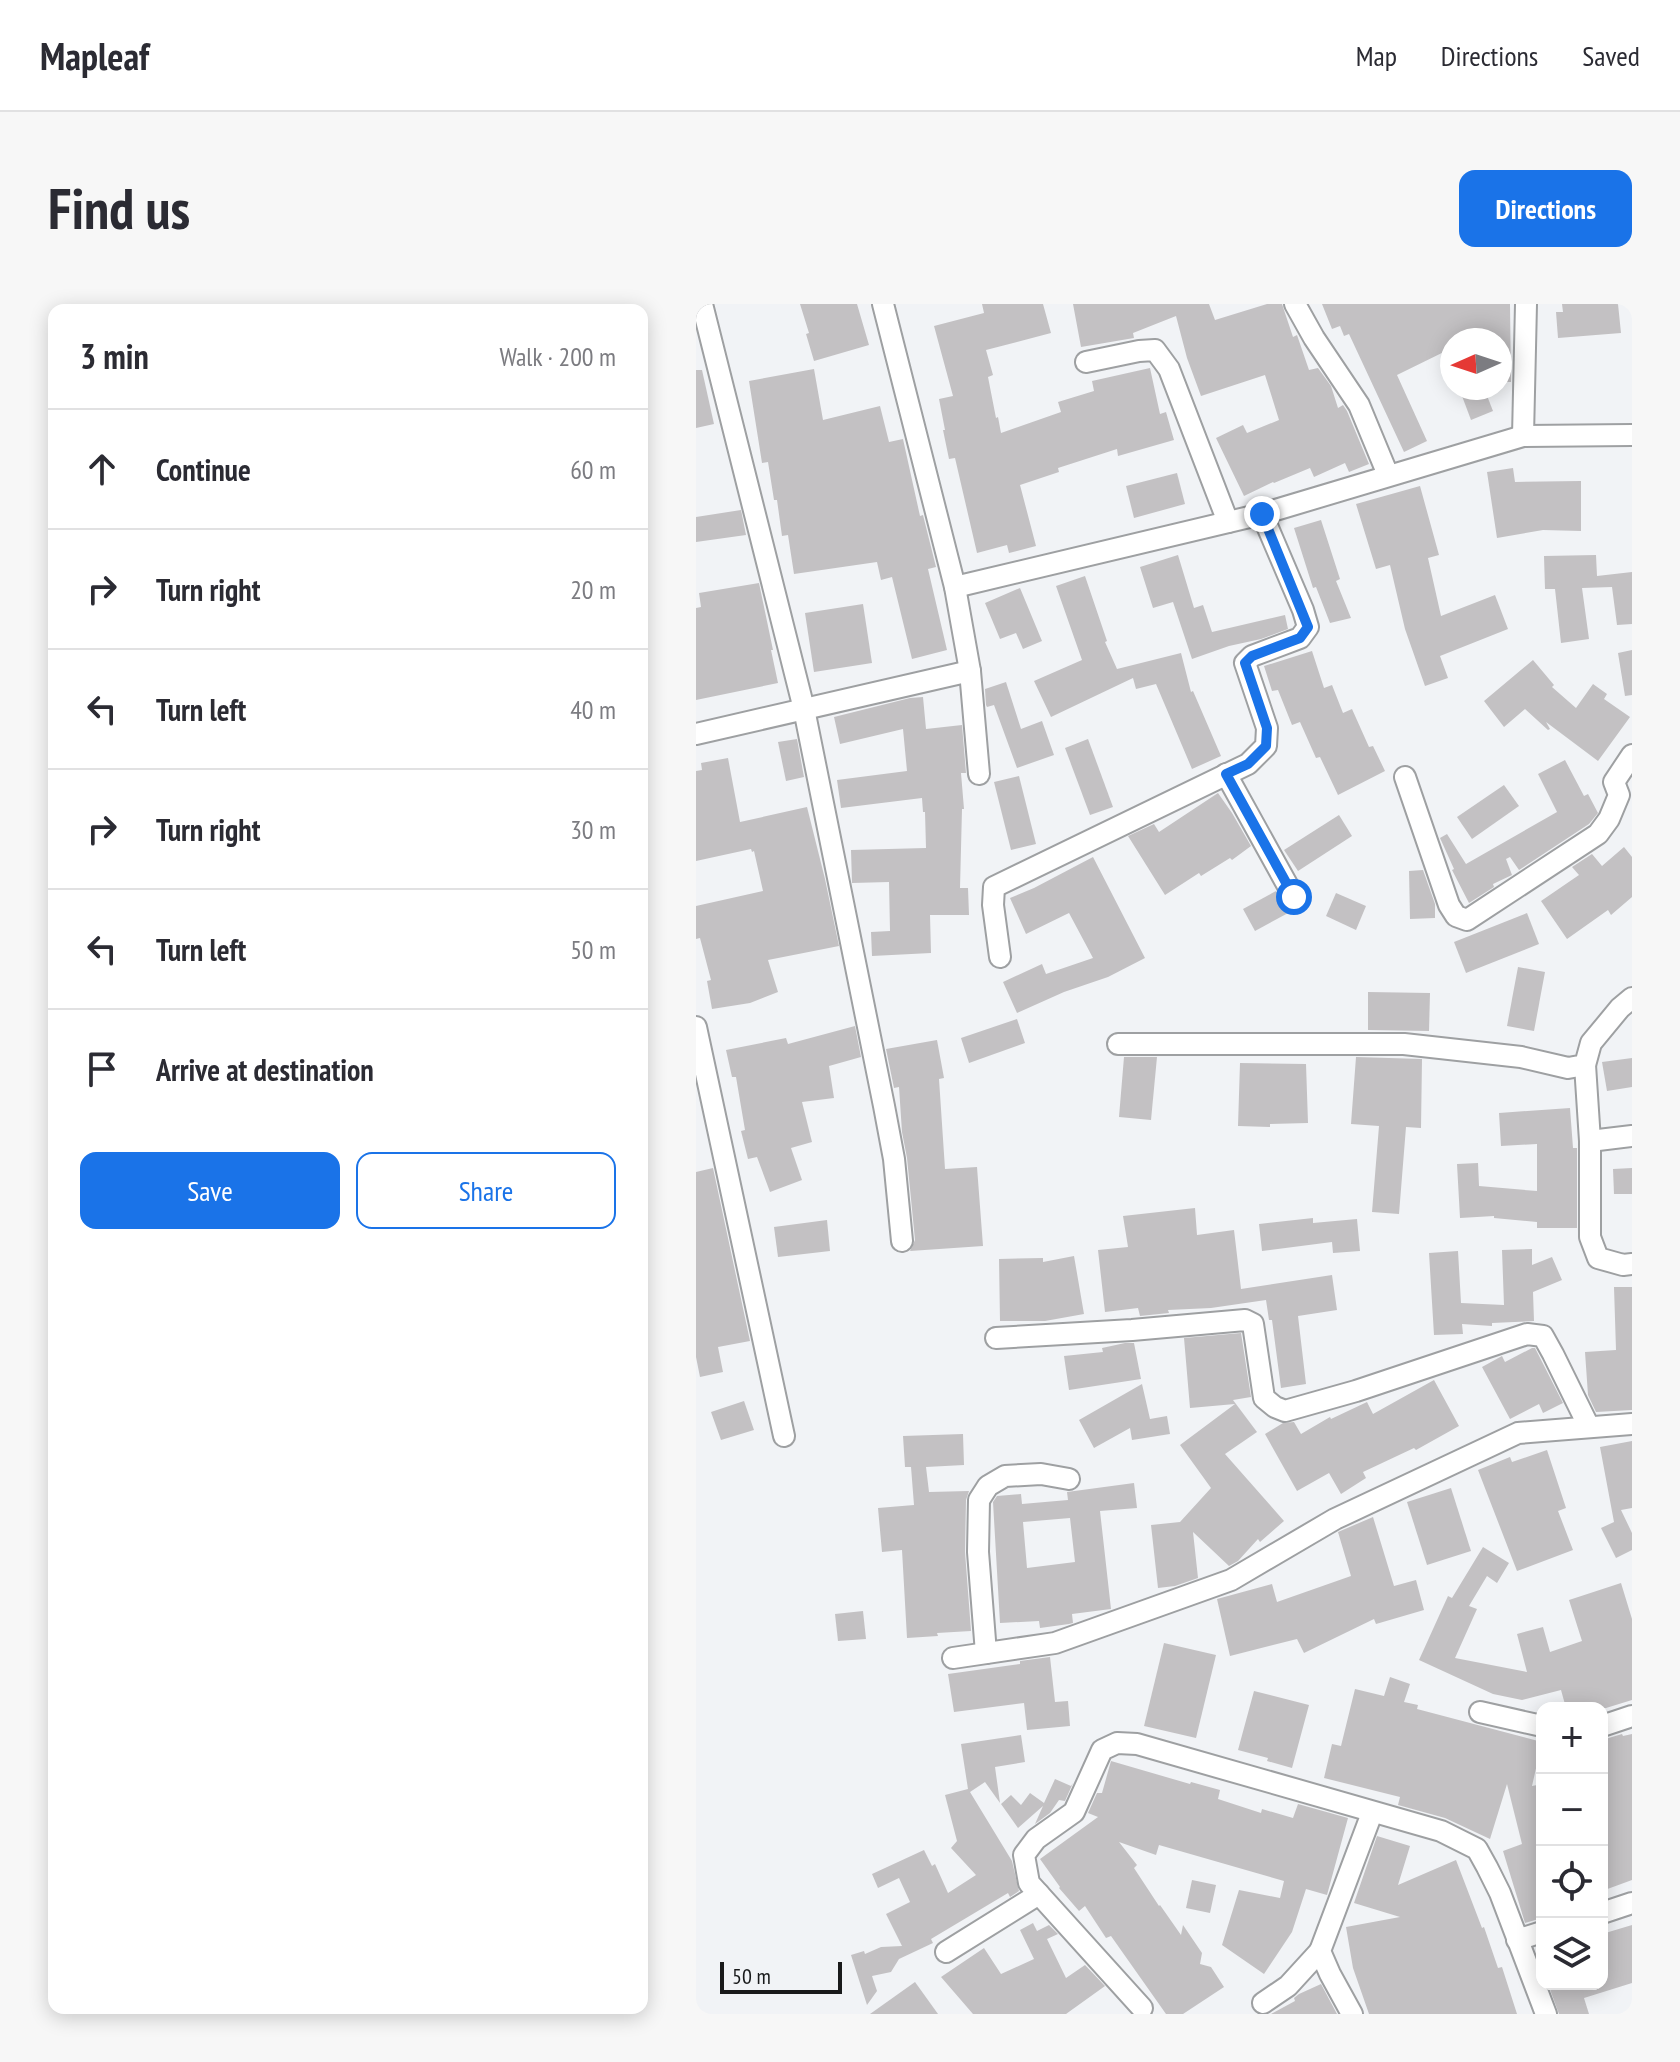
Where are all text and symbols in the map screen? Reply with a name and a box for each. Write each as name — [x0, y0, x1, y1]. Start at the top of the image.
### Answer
text: Mapleaf — [40, 31, 149, 80]
text: Map — [1356, 37, 1397, 74]
text: Directions — [1441, 37, 1538, 74]
text: Saved — [1582, 37, 1640, 74]
button: Directions — [1459, 170, 1632, 247]
text: Find us — [48, 172, 190, 244]
north arrow — [1440, 328, 1512, 400]
text: 3 min — [80, 334, 149, 378]
text: Walk · 200 m — [499, 340, 616, 373]
icon: ahead — [80, 447, 124, 491]
text: Continue — [156, 450, 251, 489]
text: 60 m — [570, 453, 616, 486]
route end — [1244, 496, 1280, 532]
icon: right — [80, 567, 124, 611]
text: Turn right — [156, 570, 260, 609]
text: 20 m — [570, 573, 616, 606]
icon: left — [80, 687, 124, 731]
text: Turn left — [156, 690, 246, 729]
text: 40 m — [570, 693, 616, 726]
icon: right — [80, 807, 124, 851]
text: Turn right — [156, 810, 260, 849]
text: 30 m — [570, 813, 616, 846]
route start — [1276, 879, 1312, 915]
icon: left — [80, 927, 124, 971]
text: Turn left — [156, 930, 246, 969]
text: 50 m — [570, 933, 616, 966]
icon: arrive — [80, 1047, 124, 1091]
text: Arrive at destination — [156, 1050, 374, 1089]
button: Save — [80, 1152, 340, 1229]
button: Share — [356, 1152, 616, 1229]
map controls — [1536, 1702, 1608, 1990]
button: + — [1536, 1702, 1608, 1774]
button: − — [1536, 1774, 1608, 1846]
button: locate — [1536, 1846, 1608, 1918]
button: layers — [1536, 1918, 1608, 1990]
scale bar — [720, 1958, 842, 1994]
text: 50 m — [732, 1962, 771, 1990]

